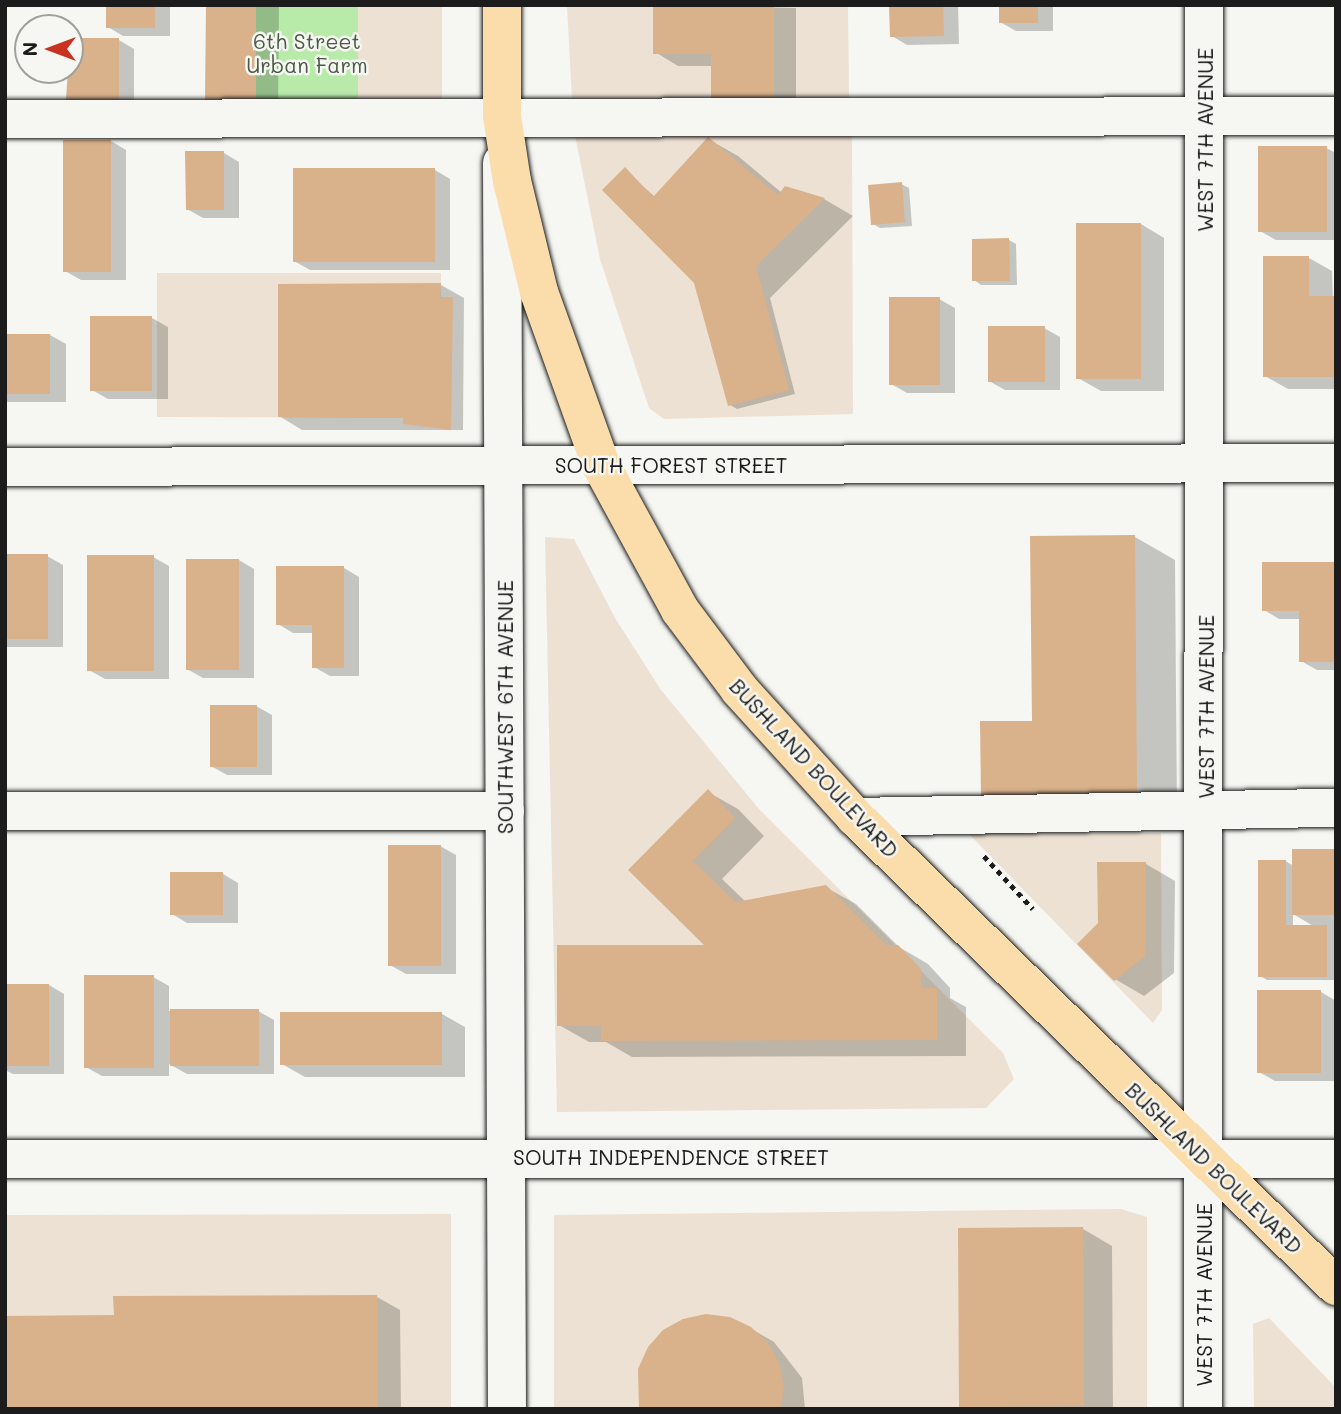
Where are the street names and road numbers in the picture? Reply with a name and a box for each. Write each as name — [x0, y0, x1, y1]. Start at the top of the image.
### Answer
street label: WEST 7TH AVENUE — [1192, 48, 1218, 232]
street label: SOUTH FOREST STREET — [555, 452, 787, 478]
street label: SOUTHWEST 6TH AVENUE — [492, 580, 518, 834]
street label: WEST 7TH AVENUE — [1193, 615, 1219, 799]
street label: BUSHLAND BOULEVARD — [724, 673, 904, 863]
street label: BUSHLAND BOULEVARD — [1121, 1077, 1307, 1259]
street label: SOUTH INDEPENDENCE STREET — [513, 1144, 829, 1170]
street label: WEST 7TH AVENUE — [1191, 1203, 1217, 1387]

